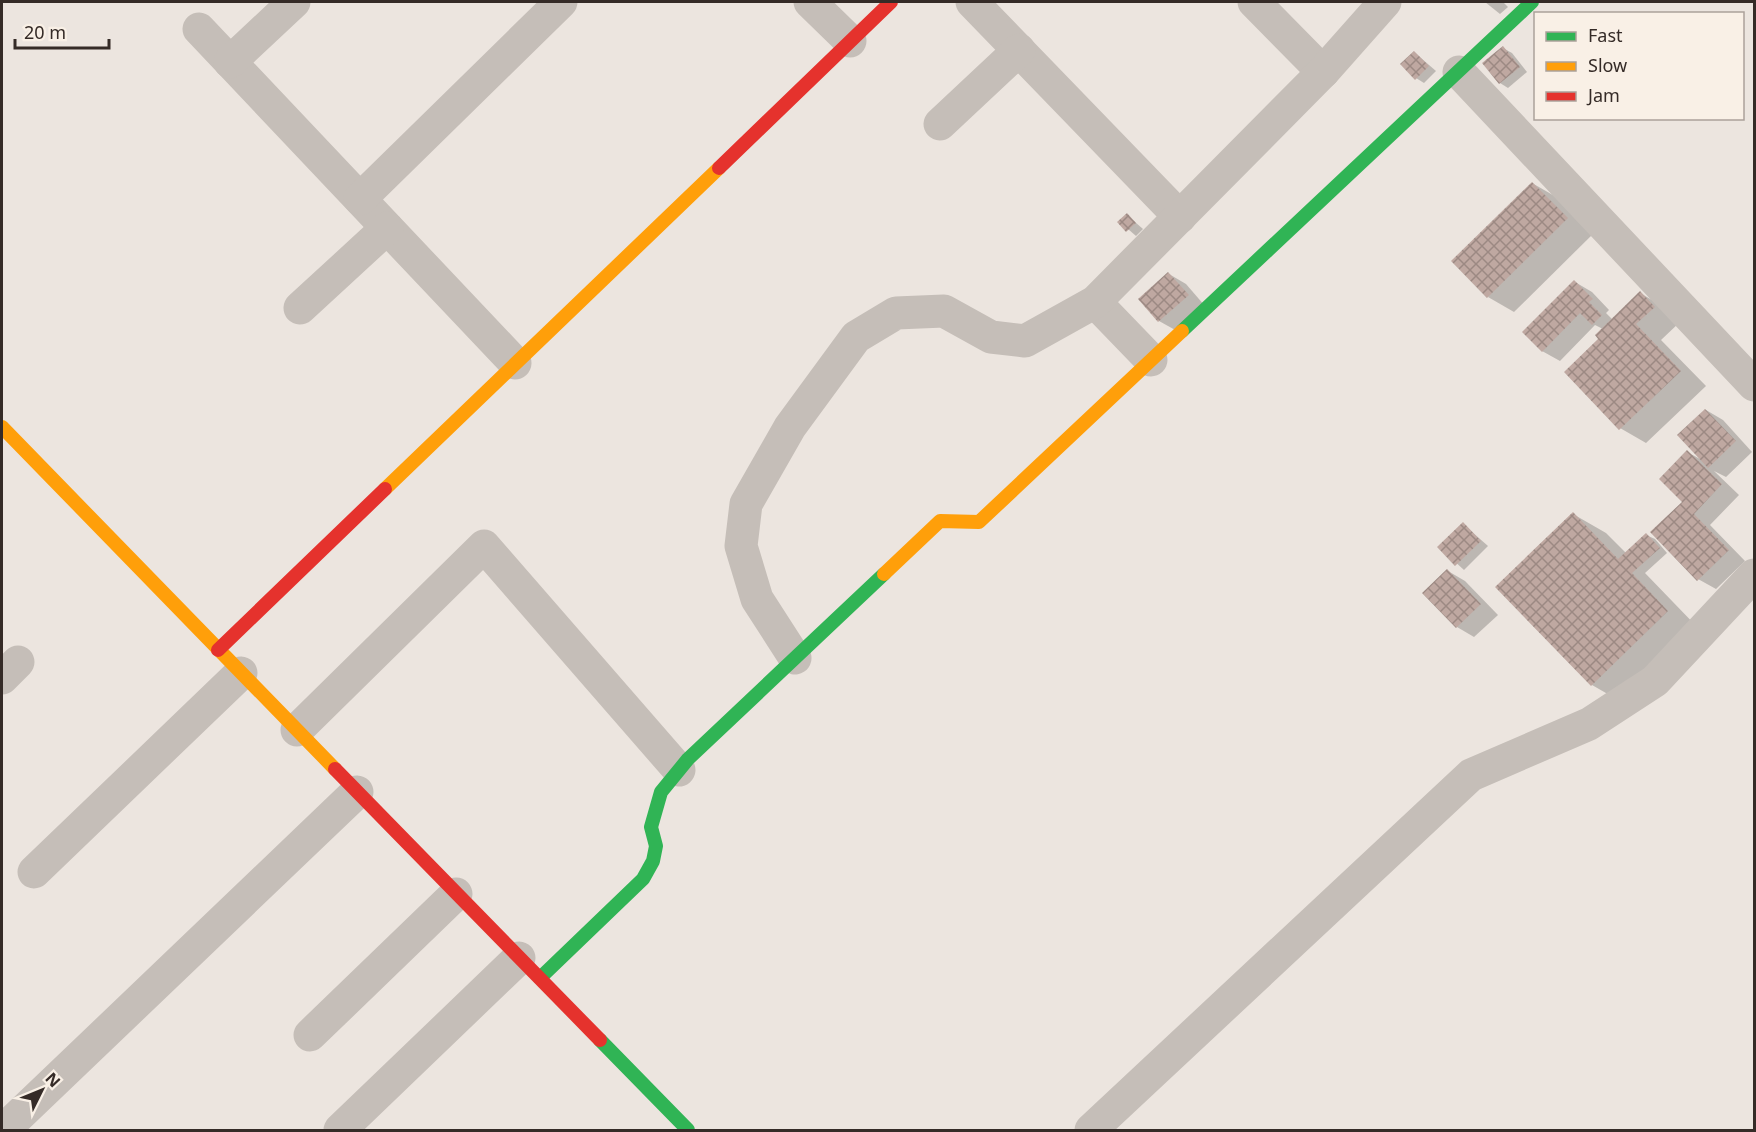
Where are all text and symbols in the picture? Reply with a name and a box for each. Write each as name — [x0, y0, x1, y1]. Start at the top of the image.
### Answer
scale bar — [15, 12, 110, 50]
legend — [1534, 12, 1744, 120]
text: 20 m — [24, 20, 66, 44]
text: Fast — [1588, 23, 1623, 47]
text: Slow — [1588, 53, 1627, 77]
text: Jam — [1586, 83, 1620, 107]
north arrow — [12, 1060, 72, 1120]
text: N — [40, 1068, 65, 1092]

